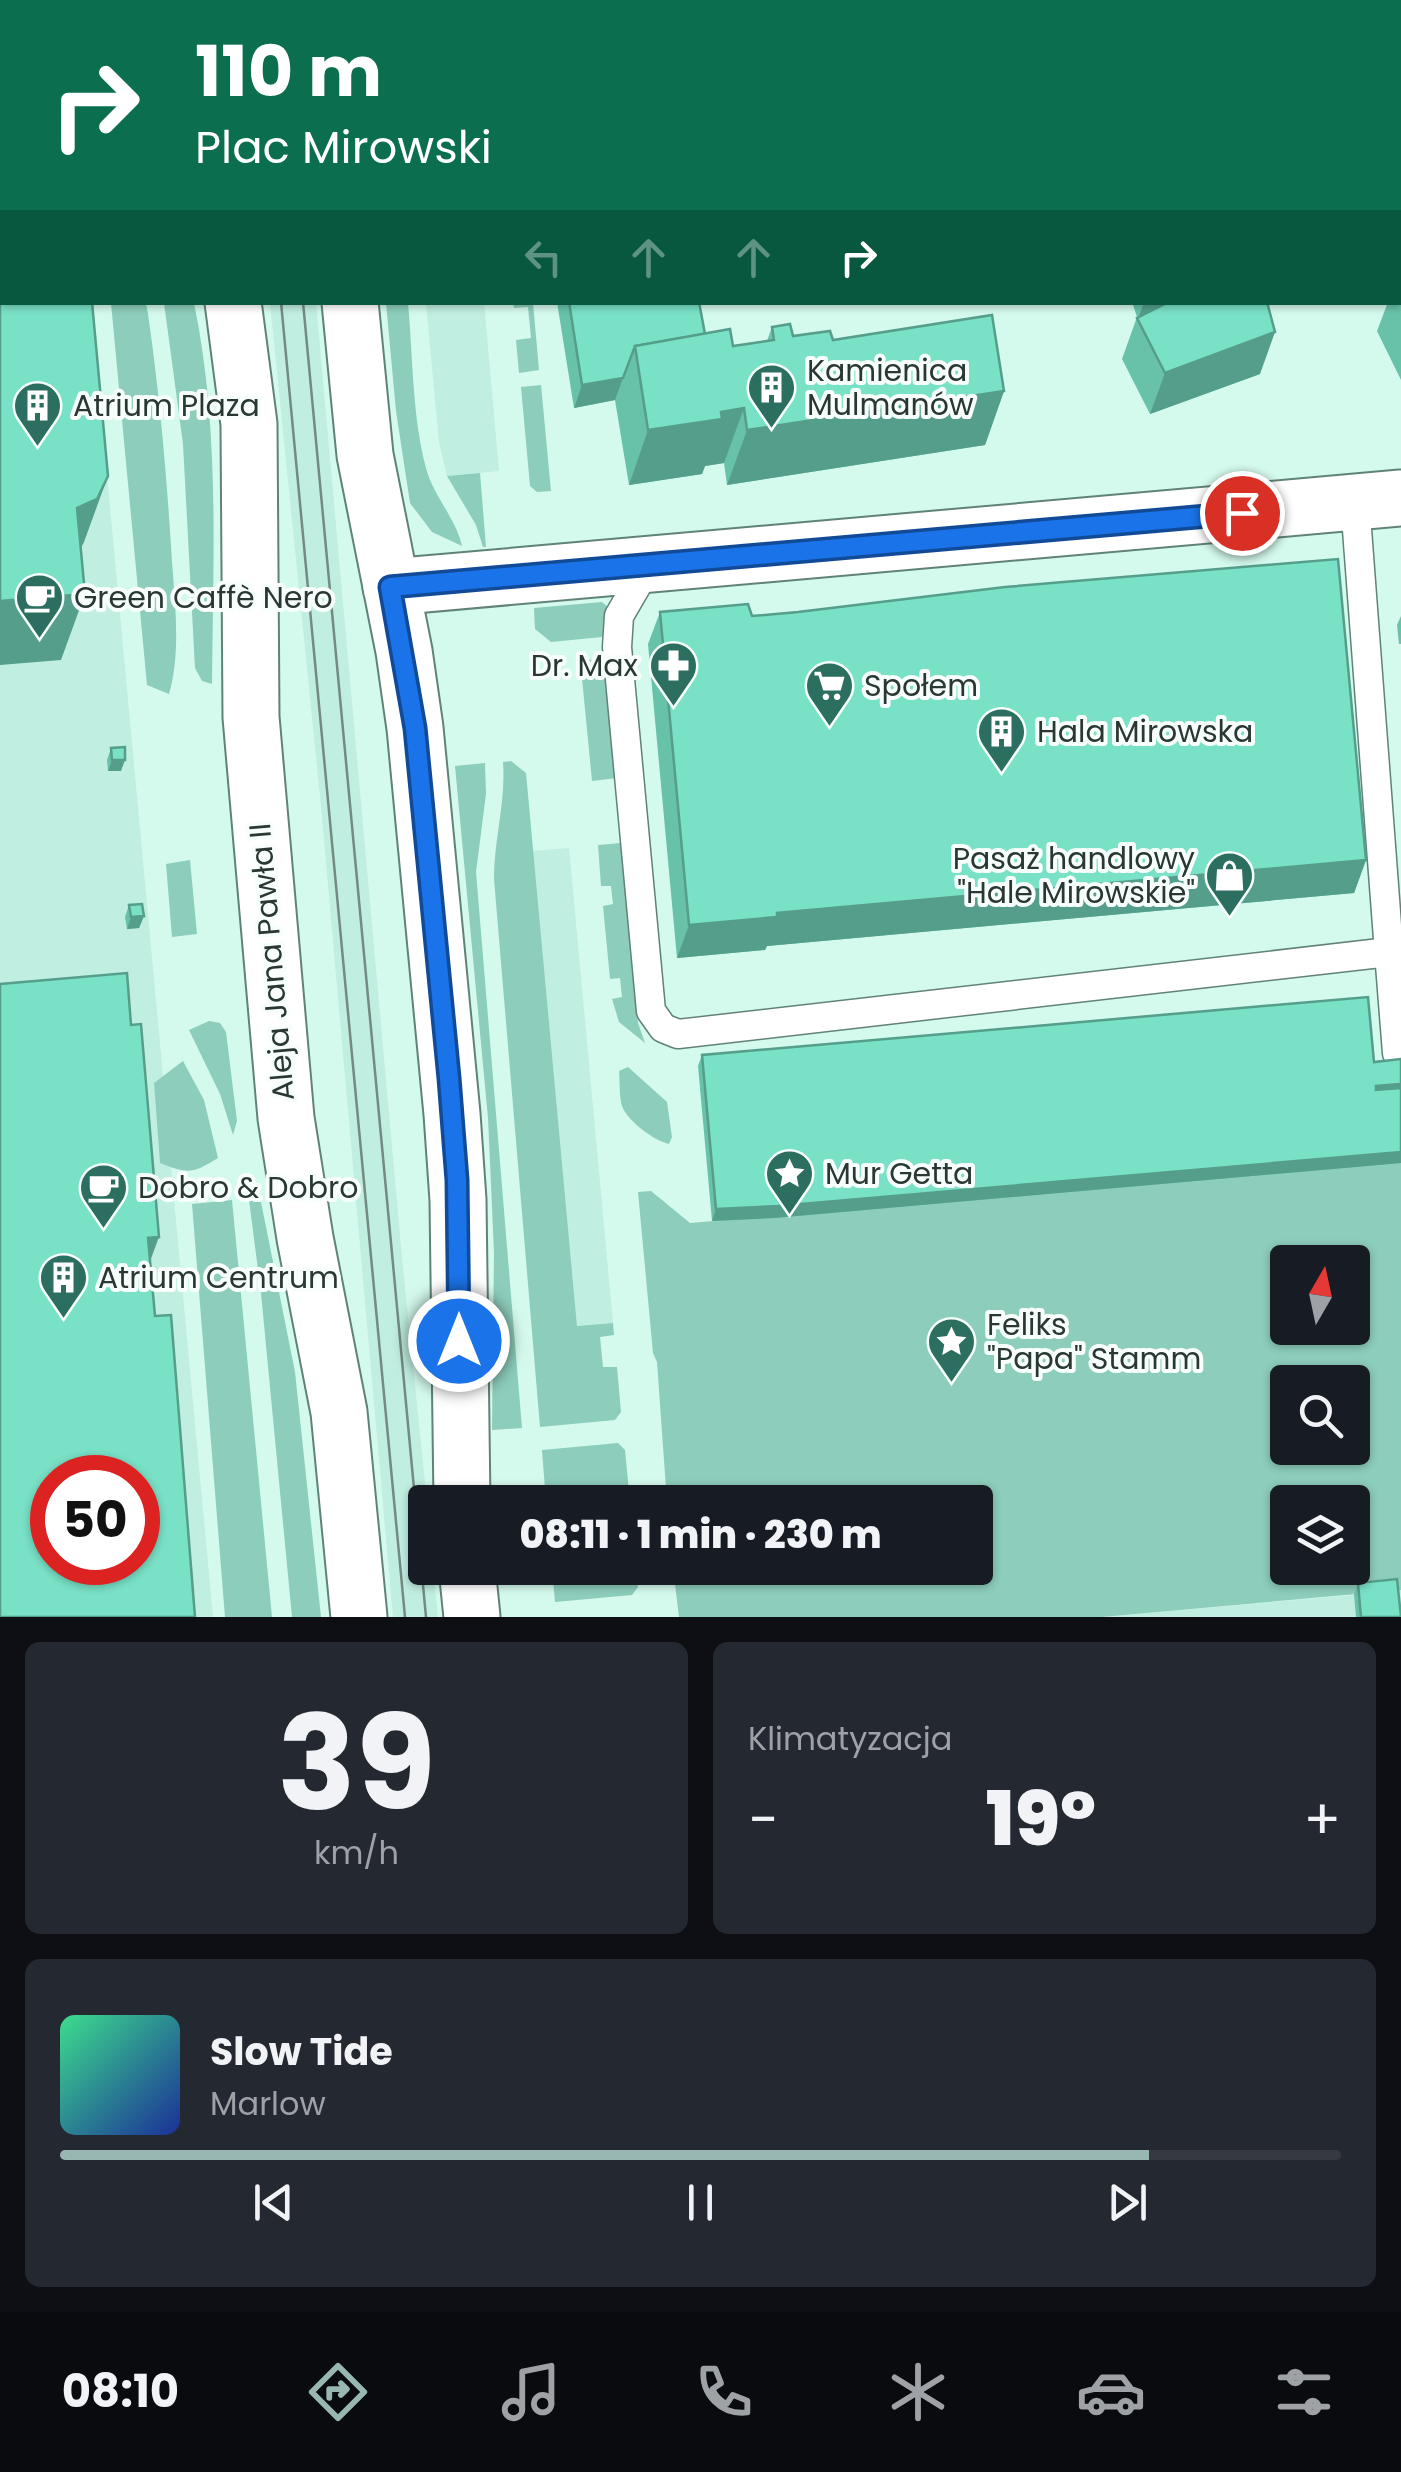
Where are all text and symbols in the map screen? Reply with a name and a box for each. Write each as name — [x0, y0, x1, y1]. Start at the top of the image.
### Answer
text: 110 m — [195, 22, 382, 121]
icon: right — [30, 40, 160, 170]
text: Plac Mirowski — [195, 116, 492, 179]
icon: left — [516, 230, 571, 285]
icon: ahead — [621, 230, 676, 285]
icon: ahead — [726, 230, 781, 285]
icon: right — [831, 230, 886, 285]
place label: Kamienica Mulmanów — [807, 349, 974, 426]
building icon: Kamienica Mulmanów — [746, 362, 798, 430]
building icon: Atrium Plaza — [12, 380, 64, 448]
place label: Atrium Plaza — [73, 384, 260, 427]
pin — [1200, 471, 1285, 556]
icon: arrive — [1215, 486, 1270, 541]
cafe icon: Green Caffè Nero — [13, 572, 65, 640]
place label: Green Caffè Nero — [74, 576, 333, 619]
pharmacy icon: Dr. Max — [647, 640, 699, 708]
place label: Dr. Max — [531, 644, 638, 687]
supermarket icon: Społem — [803, 660, 855, 728]
place label: Społem — [864, 664, 978, 707]
building icon: Hala Mirowska — [976, 706, 1028, 774]
place label: Hala Mirowska — [1037, 710, 1253, 753]
street label: Aleja Jana Pawła II — [238, 821, 305, 1103]
place label: Pasaż handlowy "Hale Mirowskie" — [953, 837, 1195, 914]
shop icon: Pasaż handlowy "Hale Mirowskie" — [1204, 850, 1256, 918]
place icon: Mur Getta — [764, 1148, 816, 1216]
place label: Mur Getta — [825, 1152, 973, 1195]
cafe icon: Dobro & Dobro — [77, 1162, 129, 1230]
place label: Dobro & Dobro — [138, 1166, 358, 1209]
north arrow — [1270, 1245, 1370, 1345]
map controls — [1270, 1245, 1370, 1585]
building icon: Atrium Centrum — [37, 1252, 89, 1320]
place label: Atrium Centrum — [98, 1256, 339, 1299]
position arrow — [407, 1289, 511, 1393]
place label: Feliks "Papa" Stamm — [987, 1303, 1201, 1380]
place icon: Feliks "Papa" Stamm — [926, 1316, 978, 1384]
button: search — [1270, 1365, 1370, 1465]
speed limit sign: 50 — [30, 1455, 160, 1585]
button: layers — [1270, 1485, 1370, 1585]
text: 08:11 · 1 min · 230 m — [519, 1508, 882, 1561]
text: 39 — [277, 1672, 436, 1855]
text: Klimatyzacja — [748, 1716, 952, 1761]
text: 19° — [986, 1766, 1096, 1871]
text: − — [748, 1781, 778, 1858]
text: + — [1303, 1781, 1341, 1858]
text: km/h — [314, 1830, 399, 1875]
text: Slow Tide — [210, 2025, 393, 2078]
text: Marlow — [210, 2081, 326, 2126]
icon: previous — [246, 2175, 301, 2230]
icon: pause — [673, 2175, 728, 2230]
icon: next — [1100, 2175, 1155, 2230]
icon: directions — [303, 2357, 373, 2427]
icon: music — [496, 2357, 566, 2427]
icon: phone — [689, 2357, 759, 2427]
icon: climate — [883, 2357, 953, 2427]
icon: car — [1076, 2357, 1146, 2427]
icon: filters — [1269, 2357, 1339, 2427]
text: 08:10 — [62, 2360, 179, 2423]

